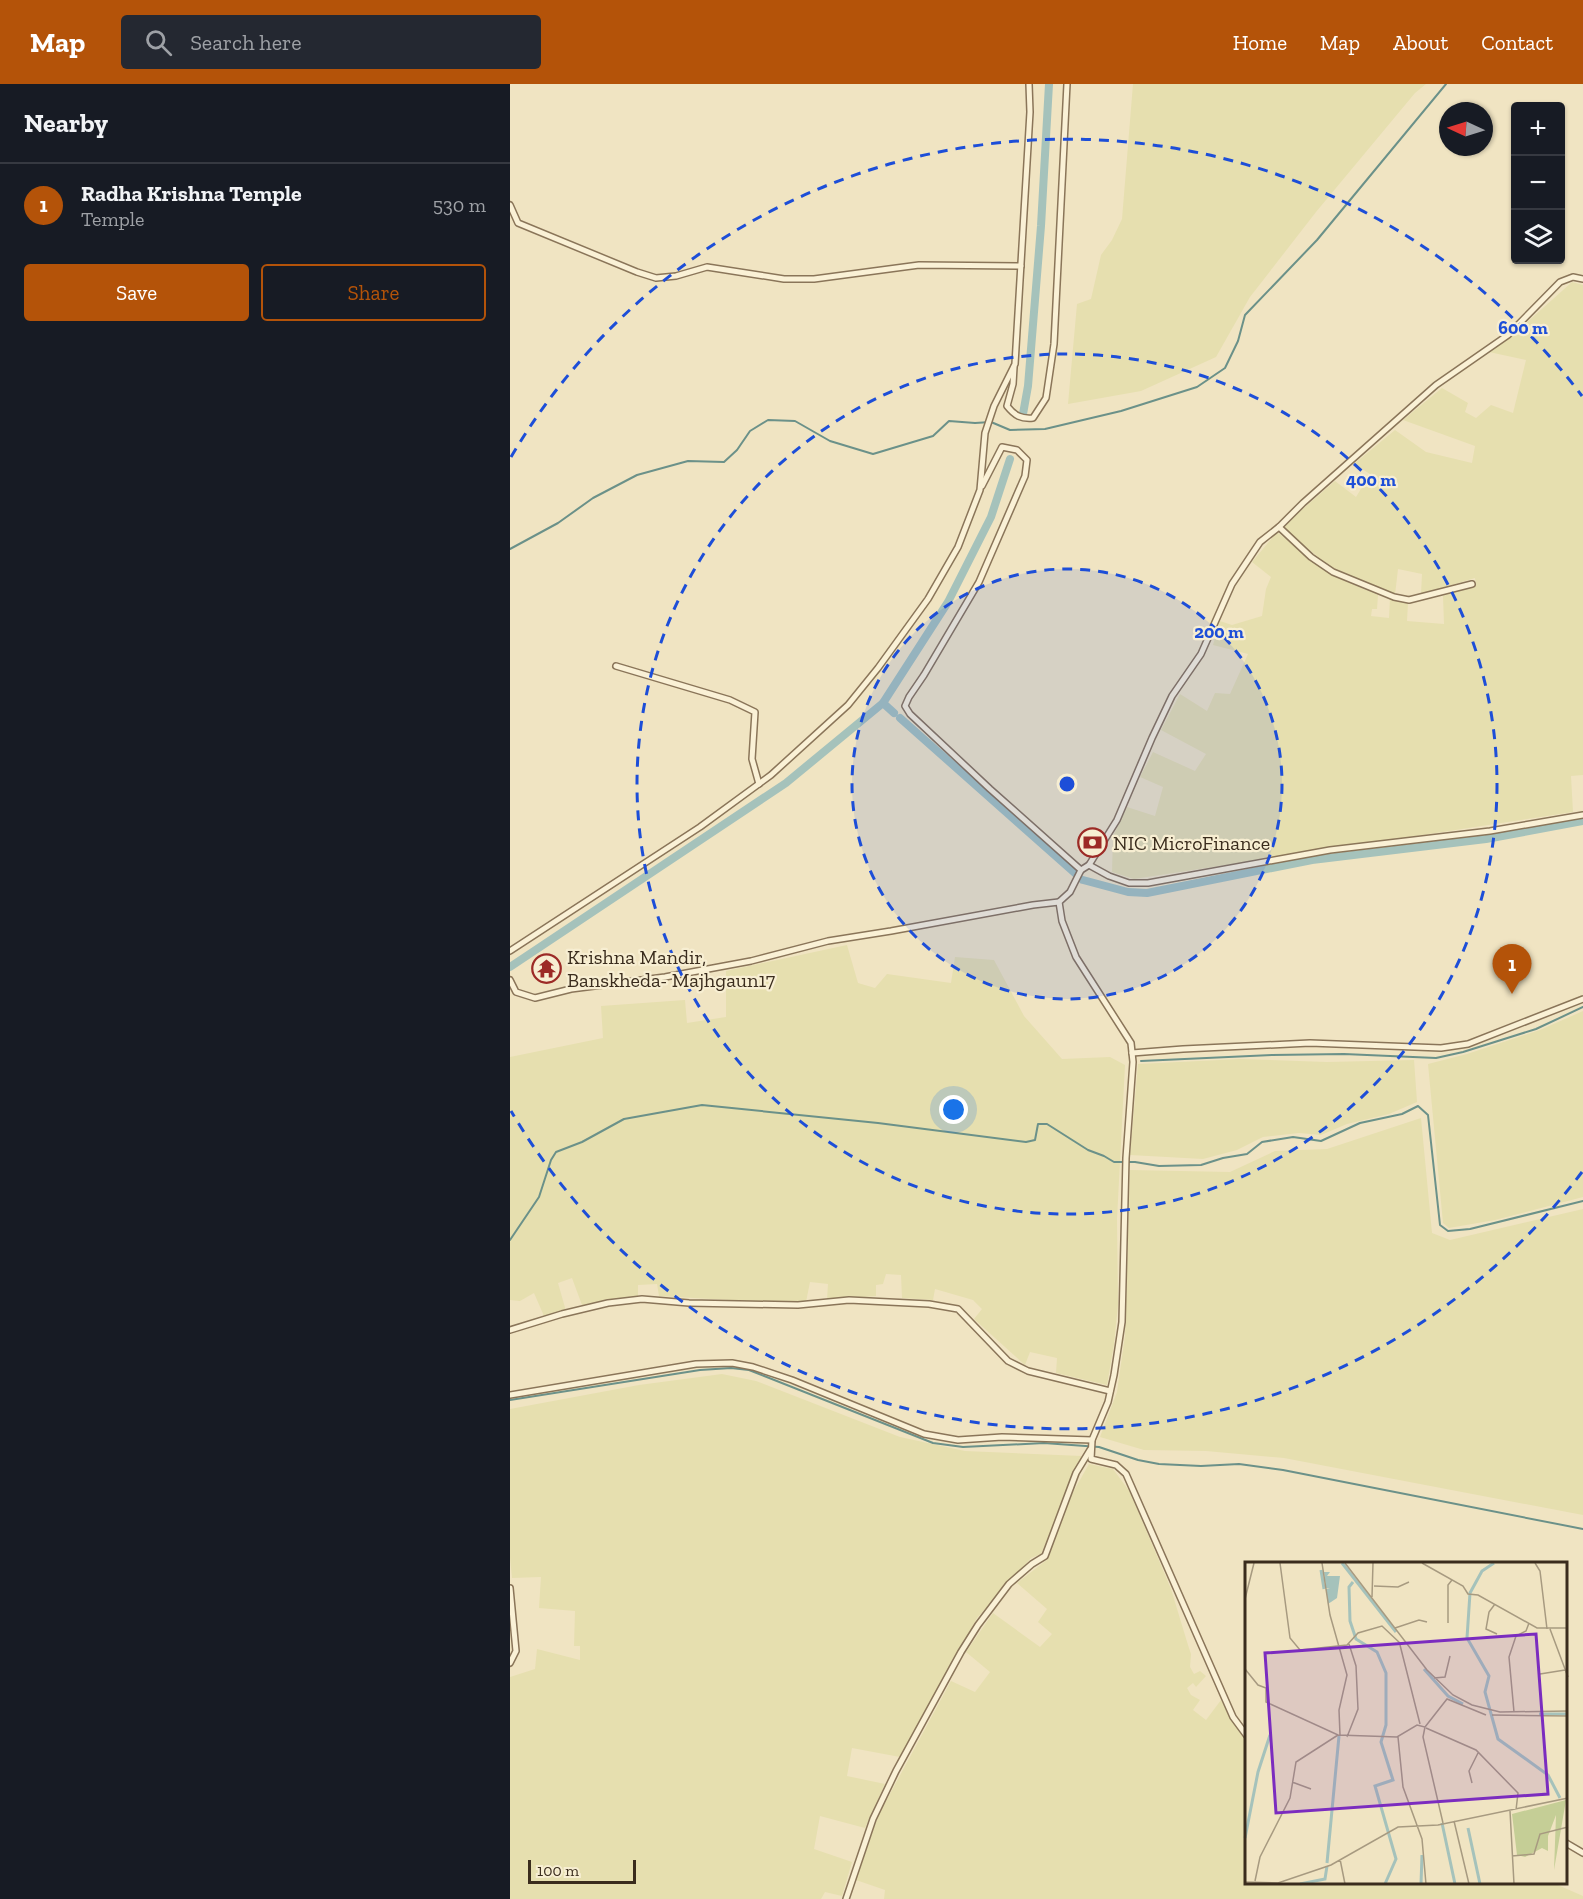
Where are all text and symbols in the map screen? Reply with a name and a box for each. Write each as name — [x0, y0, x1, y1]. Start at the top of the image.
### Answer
search box — [121, 15, 541, 69]
text: Map — [30, 26, 85, 59]
icon: search — [142, 26, 175, 59]
text: Search here — [190, 29, 302, 56]
text: Home — [1233, 30, 1287, 55]
text: Map — [1320, 30, 1360, 55]
text: About — [1393, 30, 1448, 55]
text: Contact — [1481, 30, 1553, 55]
north arrow — [1439, 102, 1493, 156]
map controls — [1511, 102, 1565, 264]
button: + — [1511, 102, 1565, 156]
text: Nearby — [24, 107, 108, 139]
button: − — [1511, 156, 1565, 210]
text: Radha Krishna Temple — [81, 180, 302, 207]
text: 1 — [39, 193, 48, 217]
text: 530 m — [433, 193, 486, 217]
text: Temple — [81, 207, 145, 231]
button: layers — [1511, 210, 1565, 264]
button: Save — [24, 264, 249, 321]
button: Share — [261, 264, 486, 321]
text: 600 m — [1498, 317, 1548, 339]
text: 400 m — [1346, 469, 1396, 491]
text: 200 m — [1194, 621, 1244, 643]
centre of rings — [1057, 774, 1077, 794]
bank icon: NIC MicroFinance — [1076, 827, 1108, 859]
place label: NIC MicroFinance — [1113, 831, 1270, 855]
pin: 1 — [1492, 944, 1532, 994]
place label: Krishna Mandir, Banskheda- Majhgaun17 — [567, 945, 776, 992]
temple icon: Krishna Mandir, Banskheda- Majhgaun17 — [530, 952, 562, 984]
your location — [939, 1095, 968, 1124]
inset map — [1245, 1562, 1568, 1884]
scale bar — [528, 1857, 636, 1884]
text: 100 m — [537, 1861, 579, 1880]

